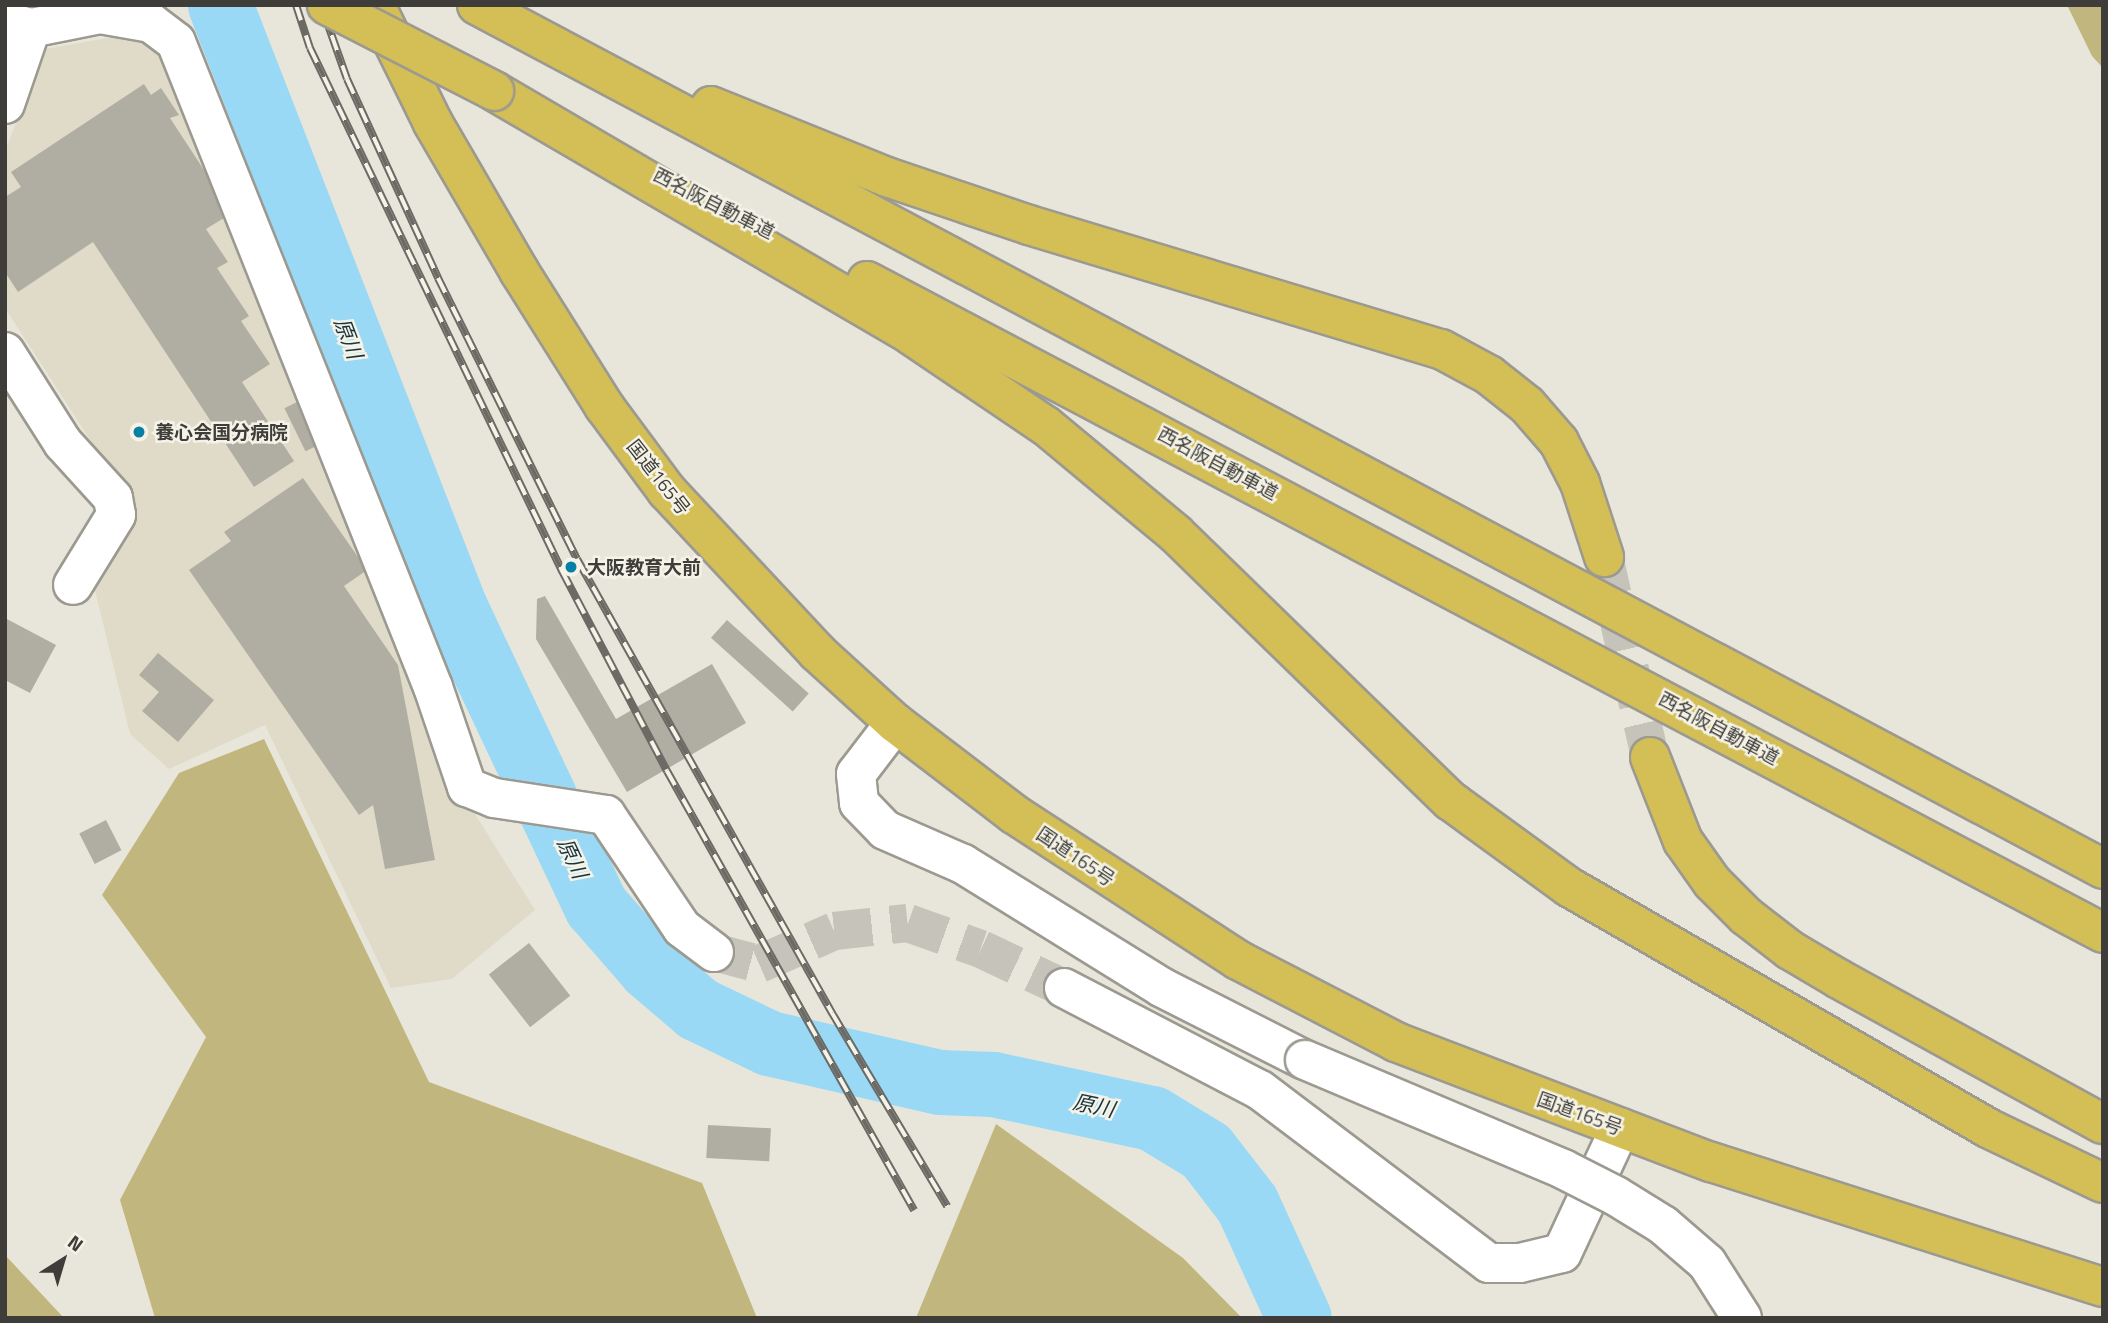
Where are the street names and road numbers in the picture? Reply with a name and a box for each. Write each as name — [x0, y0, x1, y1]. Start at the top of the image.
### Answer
street label: 西名阪自動車道 — [650, 163, 778, 243]
street label: 西名阪自動車道 — [1154, 422, 1282, 504]
street label: 国道165号 — [623, 435, 695, 519]
street label: 西名阪自動車道 — [1655, 687, 1783, 769]
street label: 国道165号 — [1033, 822, 1119, 890]
street label: 国道165号 — [1534, 1087, 1626, 1139]

